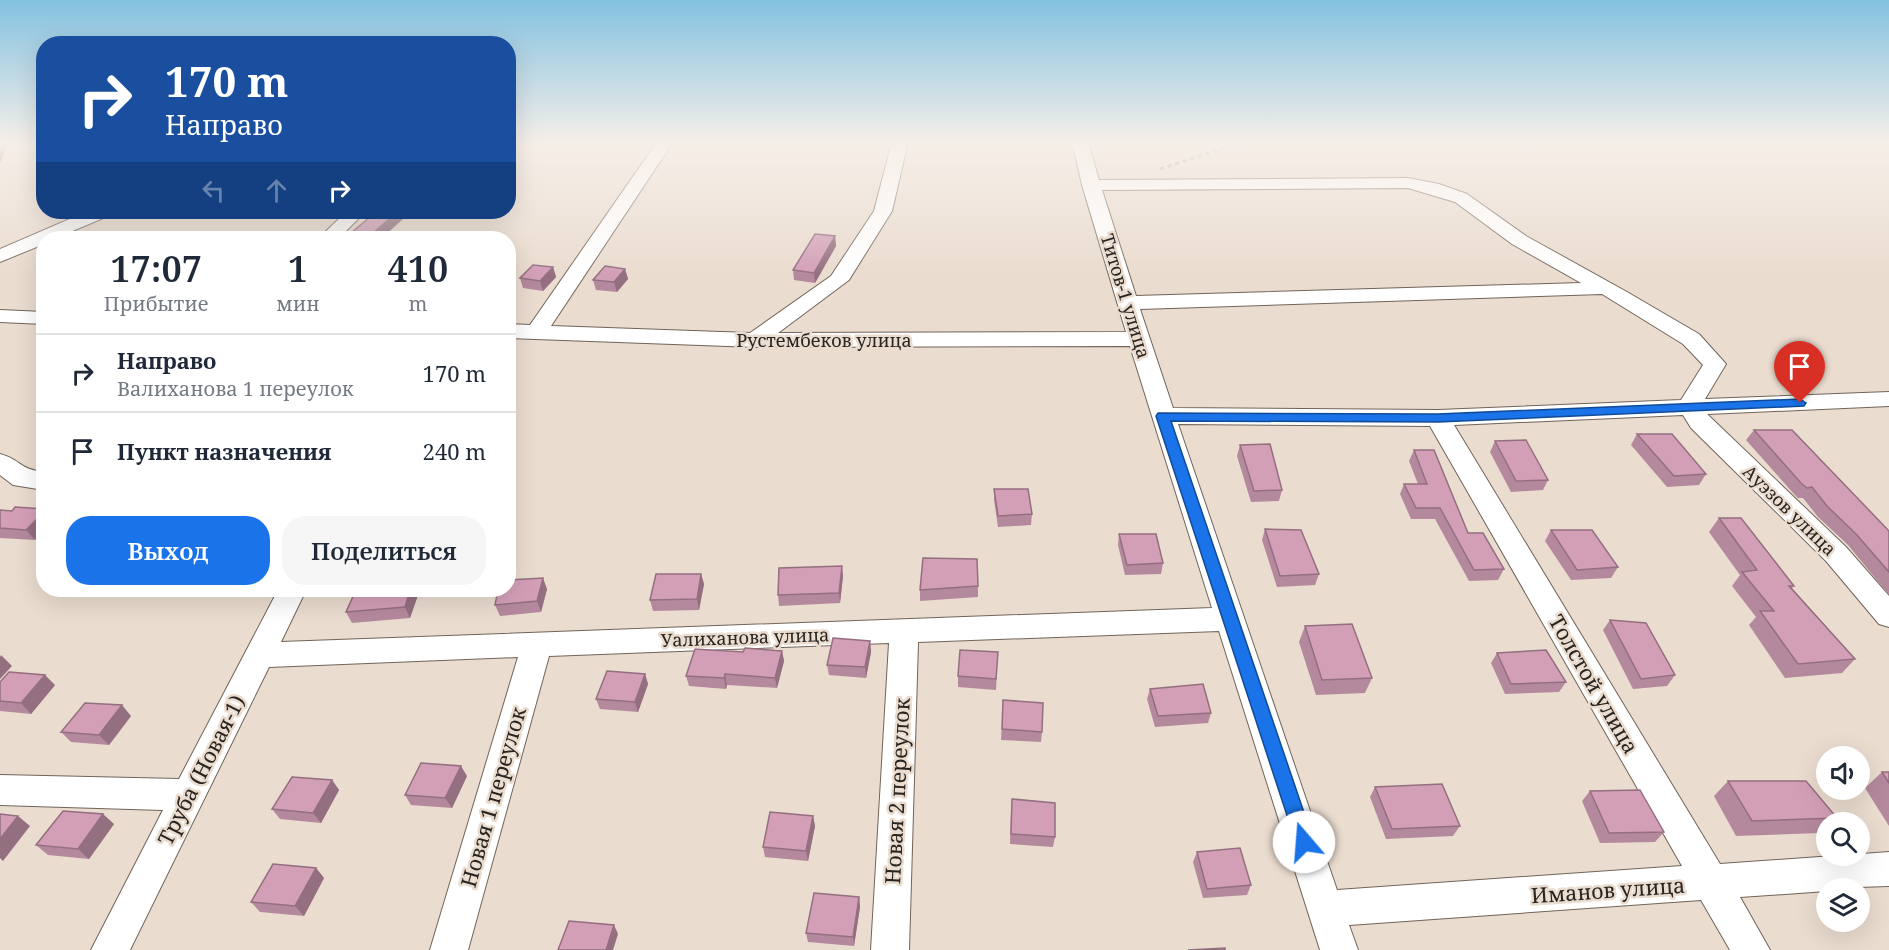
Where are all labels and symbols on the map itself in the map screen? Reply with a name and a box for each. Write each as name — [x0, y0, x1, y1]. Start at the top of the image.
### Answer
street label: Титов-1 улица — [1096, 231, 1156, 361]
street label: Рустембеков улица — [736, 328, 912, 352]
pin — [1774, 341, 1825, 403]
street label: Ауэзов улица — [1738, 459, 1842, 561]
street label: Толстой улица — [1543, 609, 1645, 759]
street label: Уалиханова улица — [660, 622, 830, 652]
street label: Труба (Новая-1) — [151, 690, 251, 850]
street label: Новая 2 переулок — [878, 697, 916, 885]
street label: Новая 1 переулок — [454, 703, 532, 890]
position arrow — [1272, 810, 1336, 874]
street label: Иманов улица — [1530, 871, 1686, 909]

